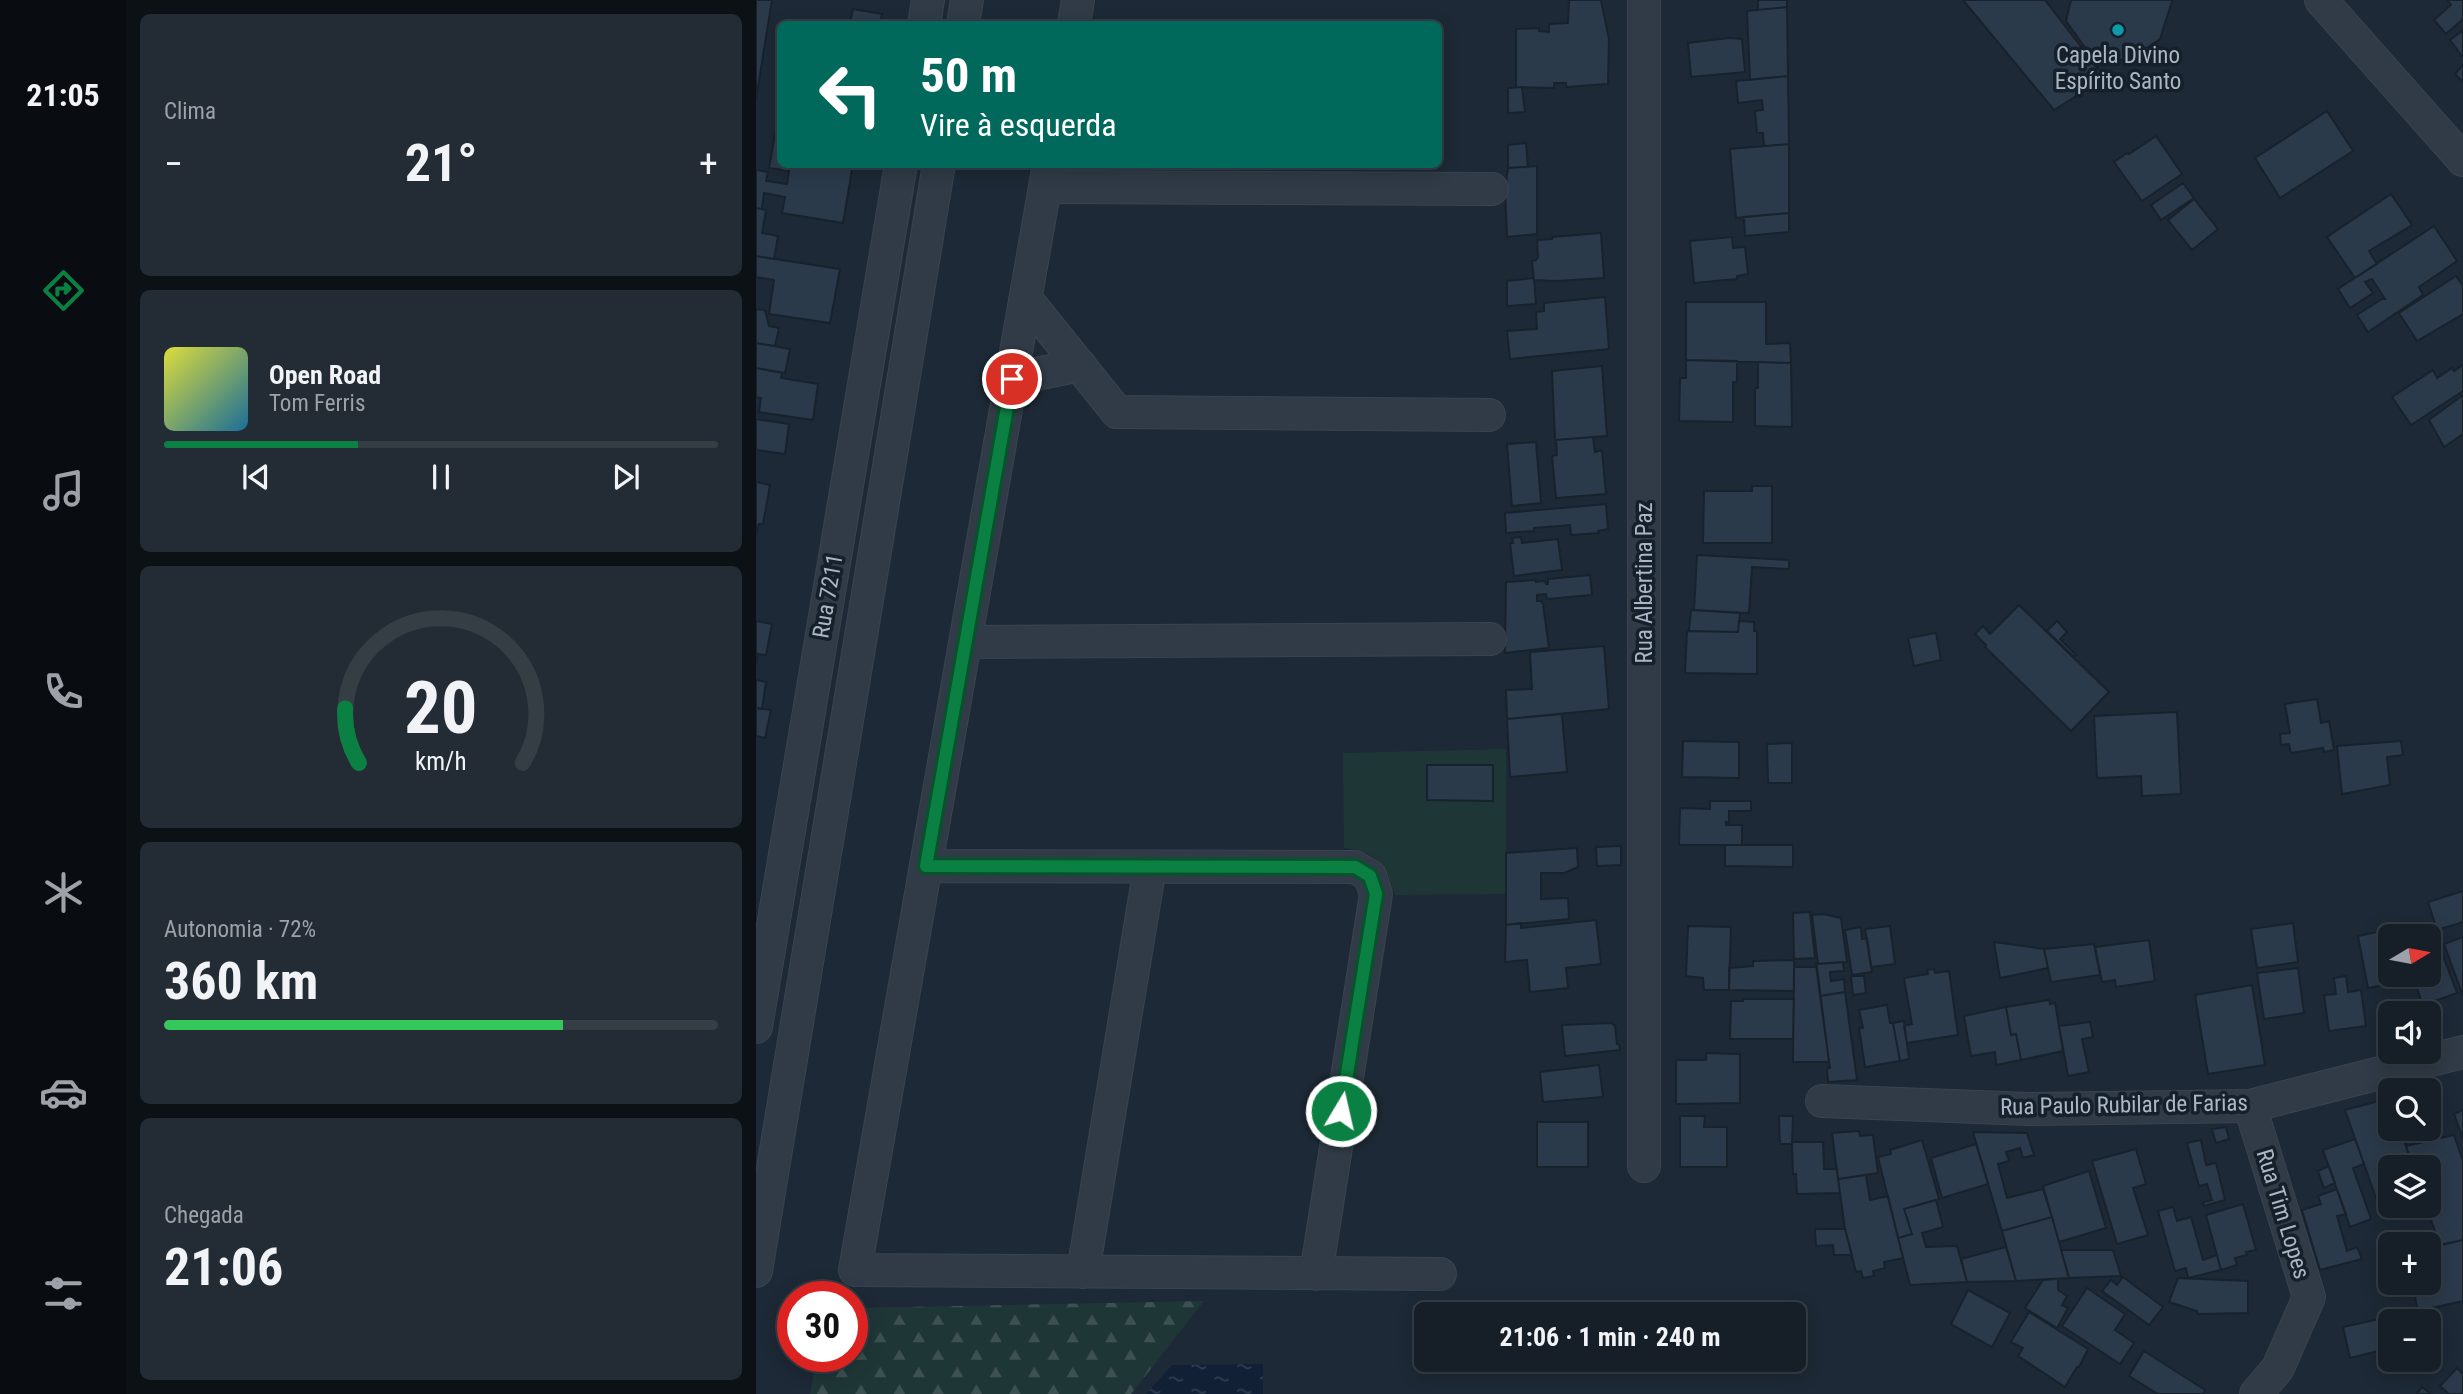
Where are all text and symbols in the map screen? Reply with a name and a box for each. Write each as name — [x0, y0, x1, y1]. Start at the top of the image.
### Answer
marker: Capela Divino Espírito Santo — [2110, 22, 2126, 38]
place label: Capela Divino Espírito Santo — [2055, 42, 2181, 95]
text: 50 m — [920, 47, 1017, 104]
icon: left — [805, 49, 896, 140]
text: 21:05 — [26, 76, 100, 114]
text: Clima — [164, 98, 216, 125]
text: Vire à esquerda — [920, 106, 1116, 144]
text: 21° — [405, 133, 477, 194]
text: − — [164, 142, 183, 186]
text: + — [699, 142, 718, 186]
icon: directions — [39, 266, 88, 315]
pin — [982, 349, 1042, 409]
text: Open Road — [269, 360, 381, 390]
icon: arrive — [993, 360, 1031, 398]
text: Tom Ferris — [269, 390, 365, 417]
icon: previous — [237, 458, 275, 496]
icon: pause — [422, 458, 460, 496]
icon: next — [607, 458, 645, 496]
icon: music — [39, 466, 88, 515]
street label: Rua Albertina Paz — [1631, 502, 1658, 664]
street label: Rua 7211 — [807, 552, 849, 640]
text: 20 — [404, 665, 478, 751]
icon: phone — [39, 667, 88, 716]
text: km/h — [415, 747, 467, 776]
icon: climate — [39, 868, 88, 917]
text: Autonomia · 72% — [164, 916, 316, 943]
north arrow — [2378, 924, 2441, 987]
map controls — [2378, 924, 2441, 1372]
text: 360 km — [164, 951, 318, 1012]
button: sound — [2378, 1001, 2441, 1064]
icon: car — [39, 1068, 88, 1117]
position arrow — [1304, 1074, 1378, 1148]
button: search — [2378, 1078, 2441, 1141]
street label: Rua Paulo Rubilar de Farias — [2000, 1089, 2248, 1121]
street label: Rua Tim Lopes — [2250, 1146, 2316, 1282]
button: layers — [2378, 1155, 2441, 1218]
text: Chegada — [164, 1202, 244, 1229]
button: + — [2378, 1232, 2441, 1295]
text: 21:06 — [164, 1237, 283, 1298]
icon: filters — [39, 1269, 88, 1318]
speed limit sign: 30 — [777, 1281, 868, 1372]
button: − — [2378, 1309, 2441, 1372]
text: 21:06 · 1 min · 240 m — [1500, 1322, 1720, 1352]

